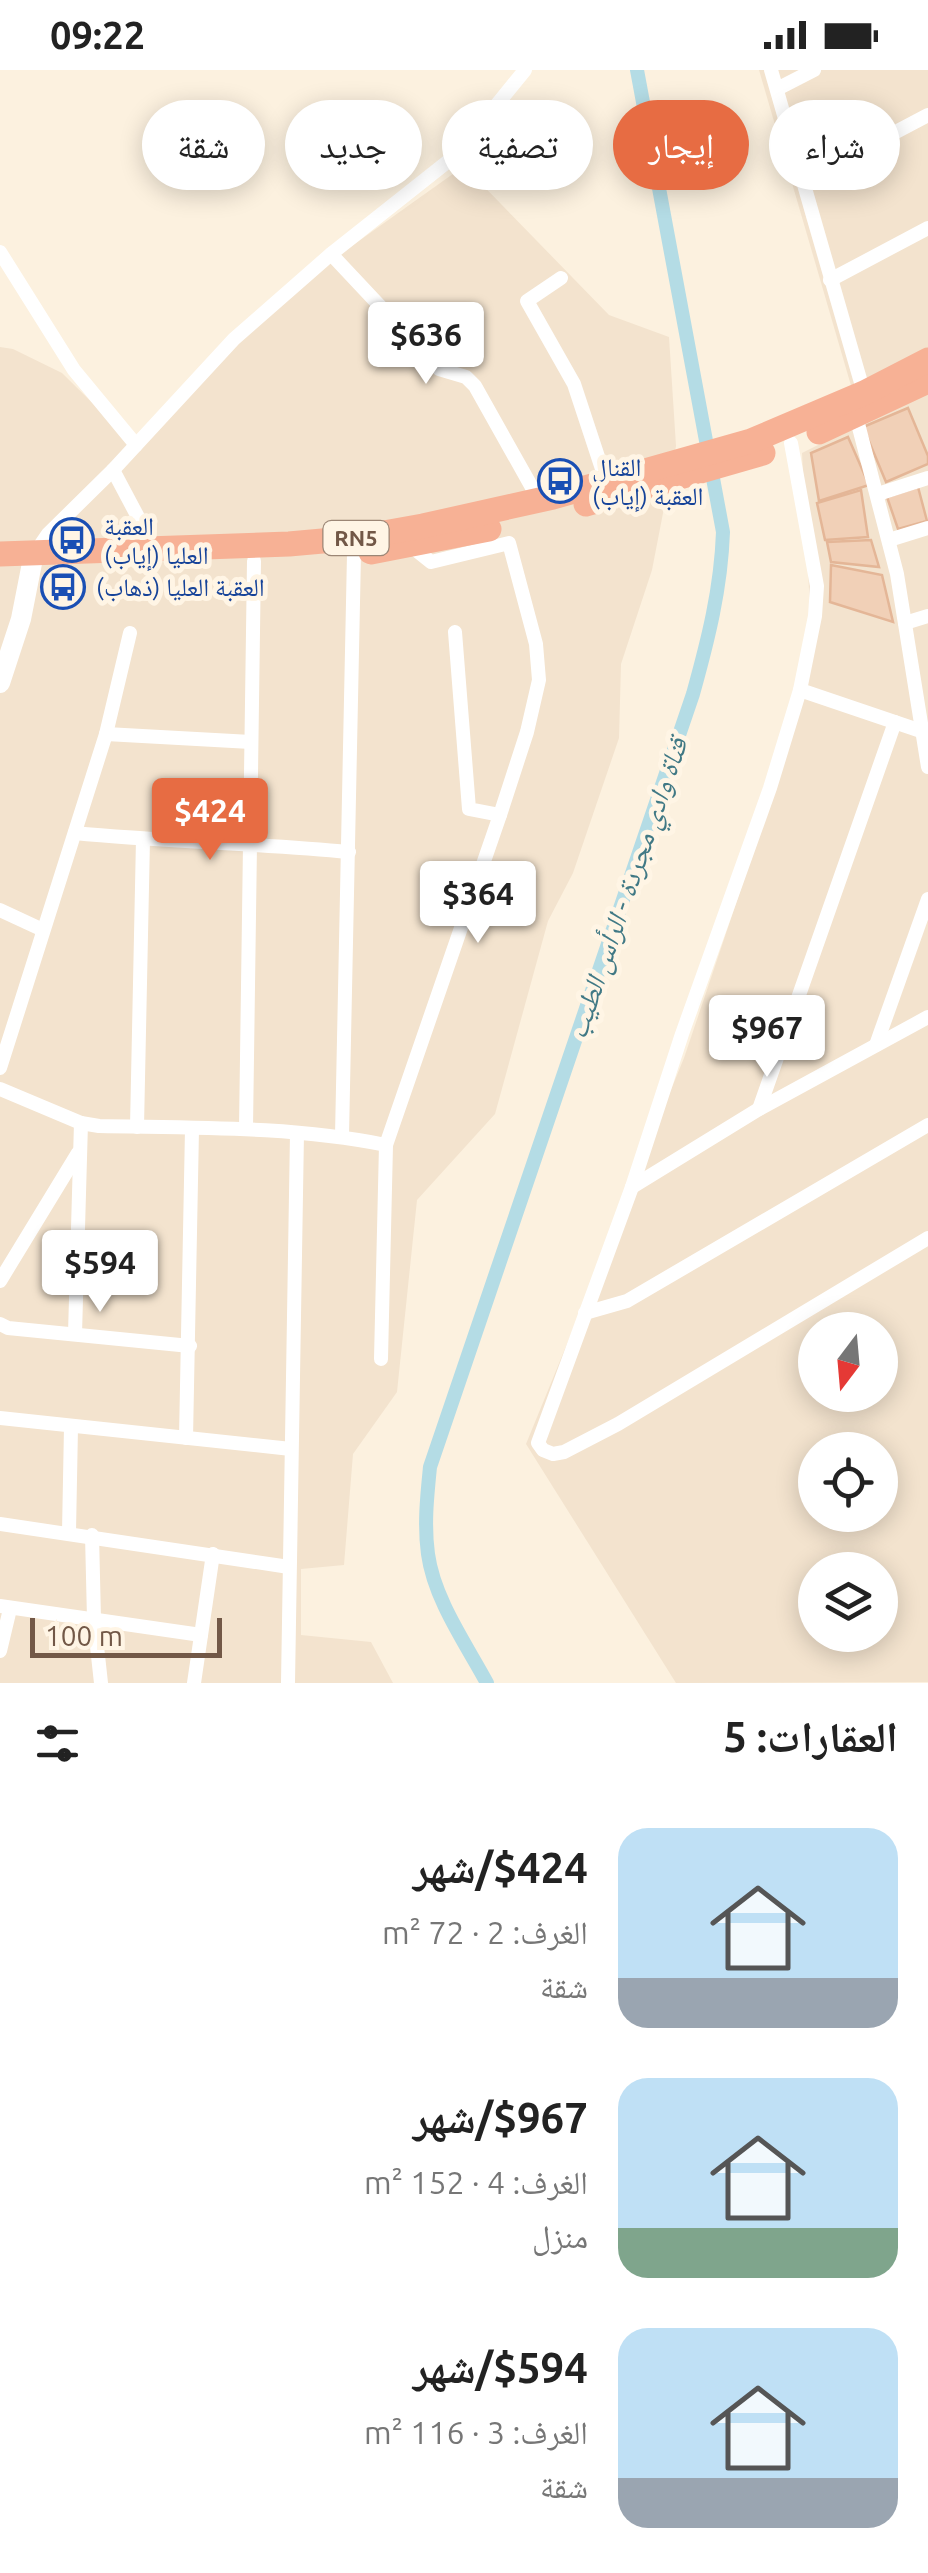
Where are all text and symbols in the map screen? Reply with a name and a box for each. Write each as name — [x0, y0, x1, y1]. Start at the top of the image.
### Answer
text: 09:22 — [50, 14, 145, 56]
chip: شقة — [142, 100, 265, 190]
chip: جديد — [285, 100, 422, 190]
chip: تصفية — [442, 100, 593, 190]
chip: إيجار — [613, 100, 749, 190]
chip: شراء — [769, 100, 900, 190]
pin: $636 — [367, 302, 485, 387]
text: $636 — [390, 316, 462, 352]
place label: القنال العقبة (إياب) — [592, 453, 704, 512]
bus stop icon: القنال العقبة (إياب) — [537, 458, 583, 504]
place label: العقبة العليا (إياب) — [104, 512, 209, 571]
bus stop icon: العقبة العليا (إياب) — [49, 517, 95, 563]
road number: RN5 — [324, 521, 388, 555]
bus stop icon: العقبة العليا (ذهاب) — [40, 564, 86, 610]
place label: العقبة العليا (ذهاب) — [96, 573, 265, 602]
water label: قناة وادي مجردة - الرأس الطيب — [560, 730, 701, 1045]
pin: $424 — [151, 778, 269, 863]
text: $424 — [174, 792, 246, 828]
pin: $364 — [419, 861, 537, 946]
text: $364 — [442, 875, 514, 911]
pin: $967 — [708, 995, 826, 1080]
text: $967 — [731, 1009, 803, 1045]
pin: $594 — [41, 1230, 159, 1315]
text: $594 — [64, 1244, 136, 1280]
north arrow — [798, 1312, 898, 1412]
map controls — [798, 1312, 898, 1652]
button: locate — [798, 1432, 898, 1532]
button: layers — [798, 1552, 898, 1652]
scale bar — [30, 1613, 222, 1658]
text: 100 m — [45, 1620, 123, 1651]
text: العقارات: 5 — [723, 1713, 898, 1760]
icon: filters — [30, 1716, 85, 1771]
text: $424/شهر — [413, 1844, 588, 1891]
icon: home — [698, 1868, 818, 1988]
text: الغرف: 2 · 72 m² — [382, 1914, 588, 1950]
text: شقة — [540, 1968, 588, 2004]
text: $967/شهر — [413, 2094, 588, 2141]
icon: home — [698, 2118, 818, 2238]
text: الغرف: 4 · 152 m² — [364, 2164, 588, 2200]
text: منزل — [532, 2218, 588, 2254]
text: $594/شهر — [413, 2344, 588, 2391]
icon: home — [698, 2368, 818, 2488]
text: الغرف: 3 · 116 m² — [364, 2414, 588, 2450]
text: شقة — [540, 2468, 588, 2504]

